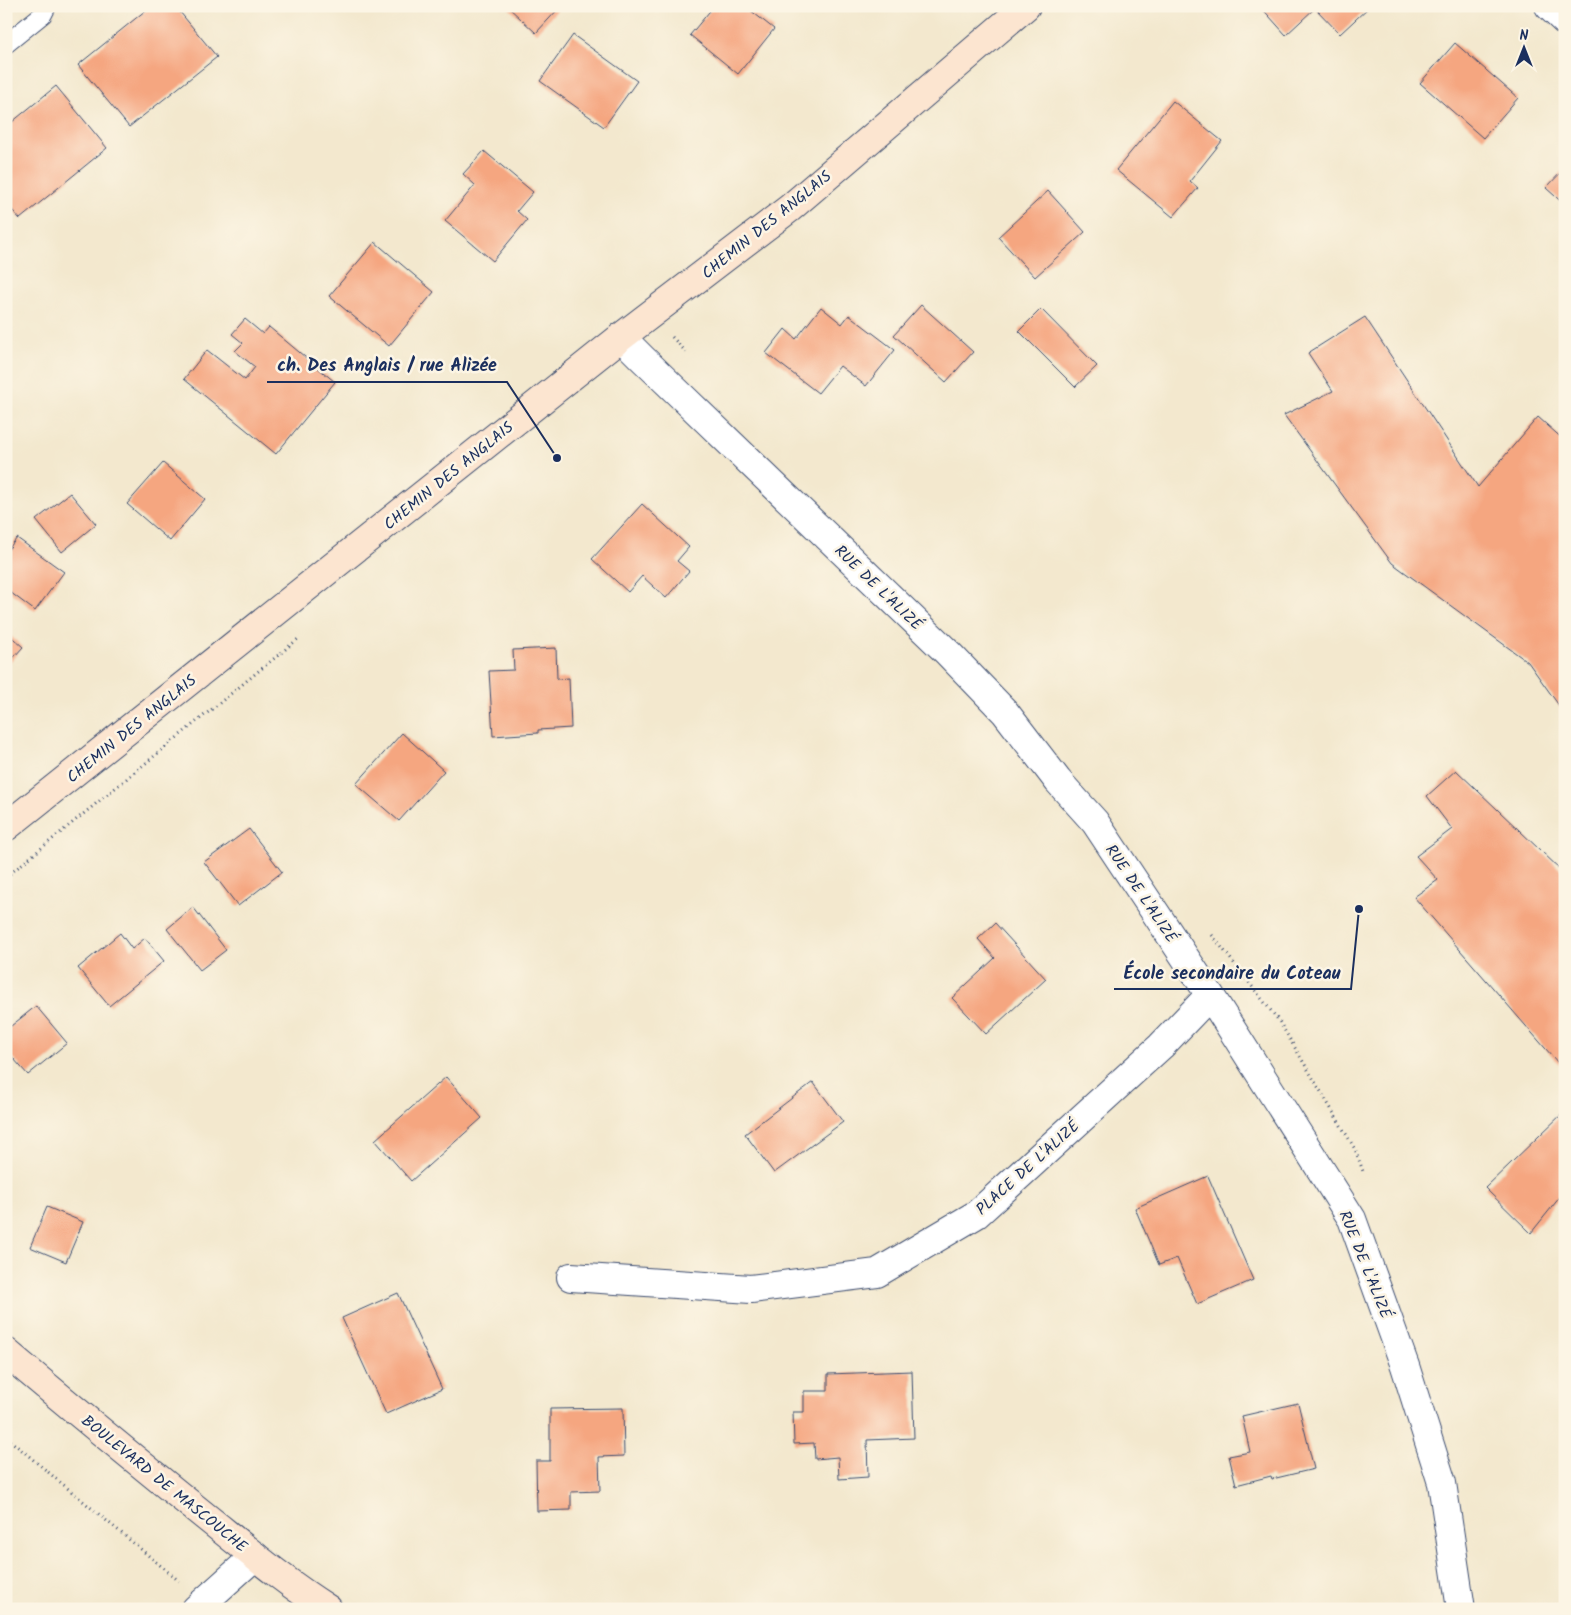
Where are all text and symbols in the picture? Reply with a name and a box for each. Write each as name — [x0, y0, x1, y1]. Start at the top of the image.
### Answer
north arrow — [1498, 22, 1548, 72]
text: N — [1520, 25, 1529, 47]
street label: CHEMIN DES ANGLAIS — [696, 164, 838, 286]
callout: ch. Des Anglais / rue Alizée — [267, 349, 507, 382]
text: ch. Des Anglais / rue Alizée — [277, 352, 497, 381]
street label: CHEMIN DES ANGLAIS — [378, 415, 520, 537]
street label: RUE DE L'ALIZÉ — [828, 539, 928, 637]
street label: CHEMIN DES ANGLAIS — [61, 668, 203, 790]
street label: RUE DE L'ALIZÉ — [1098, 839, 1184, 949]
callout: École secondaire du Coteau — [1114, 956, 1351, 989]
text: École secondaire du Coteau — [1124, 960, 1341, 989]
street label: PLACE DE L'ALIZÉ — [970, 1114, 1086, 1222]
street label: RUE DE L'ALIZÉ — [1332, 1207, 1398, 1323]
street label: BOULEVARD DE MASCOUCHE — [76, 1409, 253, 1560]

